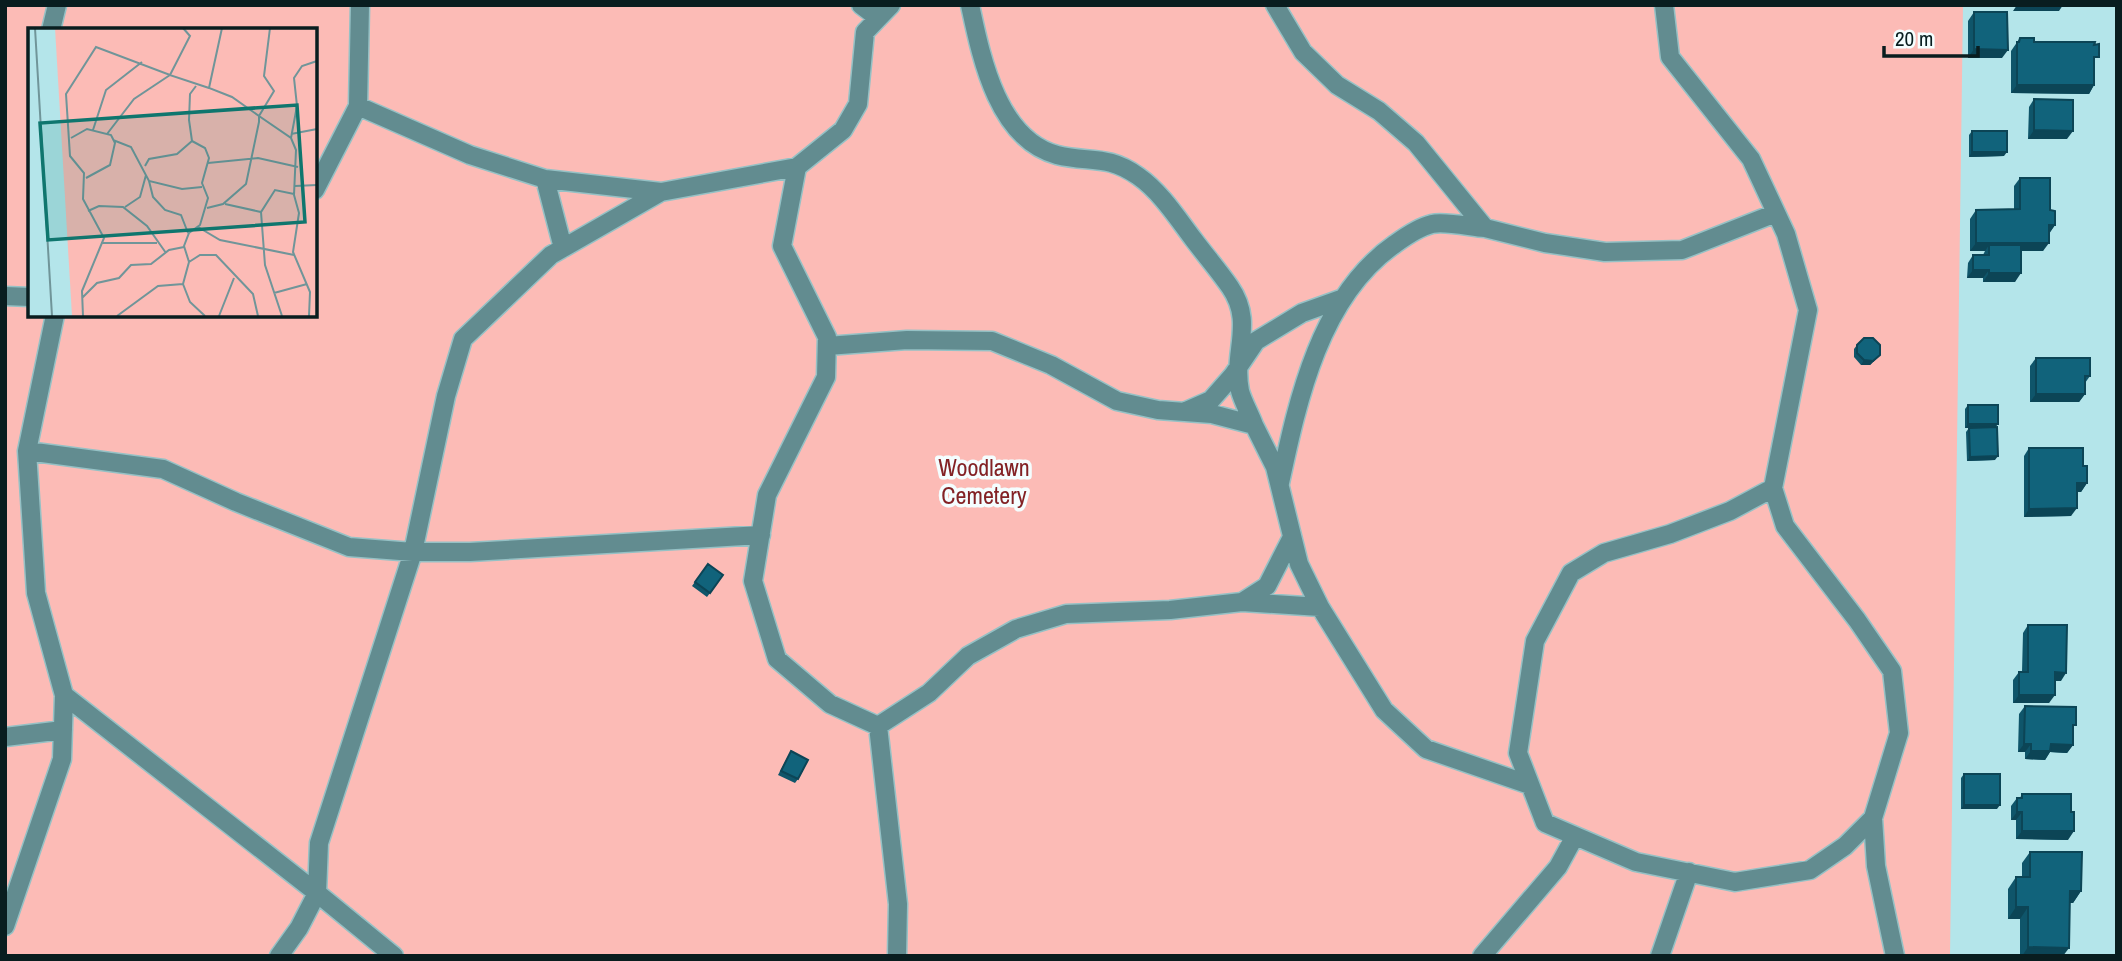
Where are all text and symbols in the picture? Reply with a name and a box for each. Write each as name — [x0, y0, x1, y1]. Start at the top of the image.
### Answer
scale bar — [1884, 14, 1979, 58]
text: 20 m — [1895, 24, 1933, 53]
inset map — [28, 28, 317, 317]
park label: Woodlawn Cemetery — [938, 451, 1030, 511]

